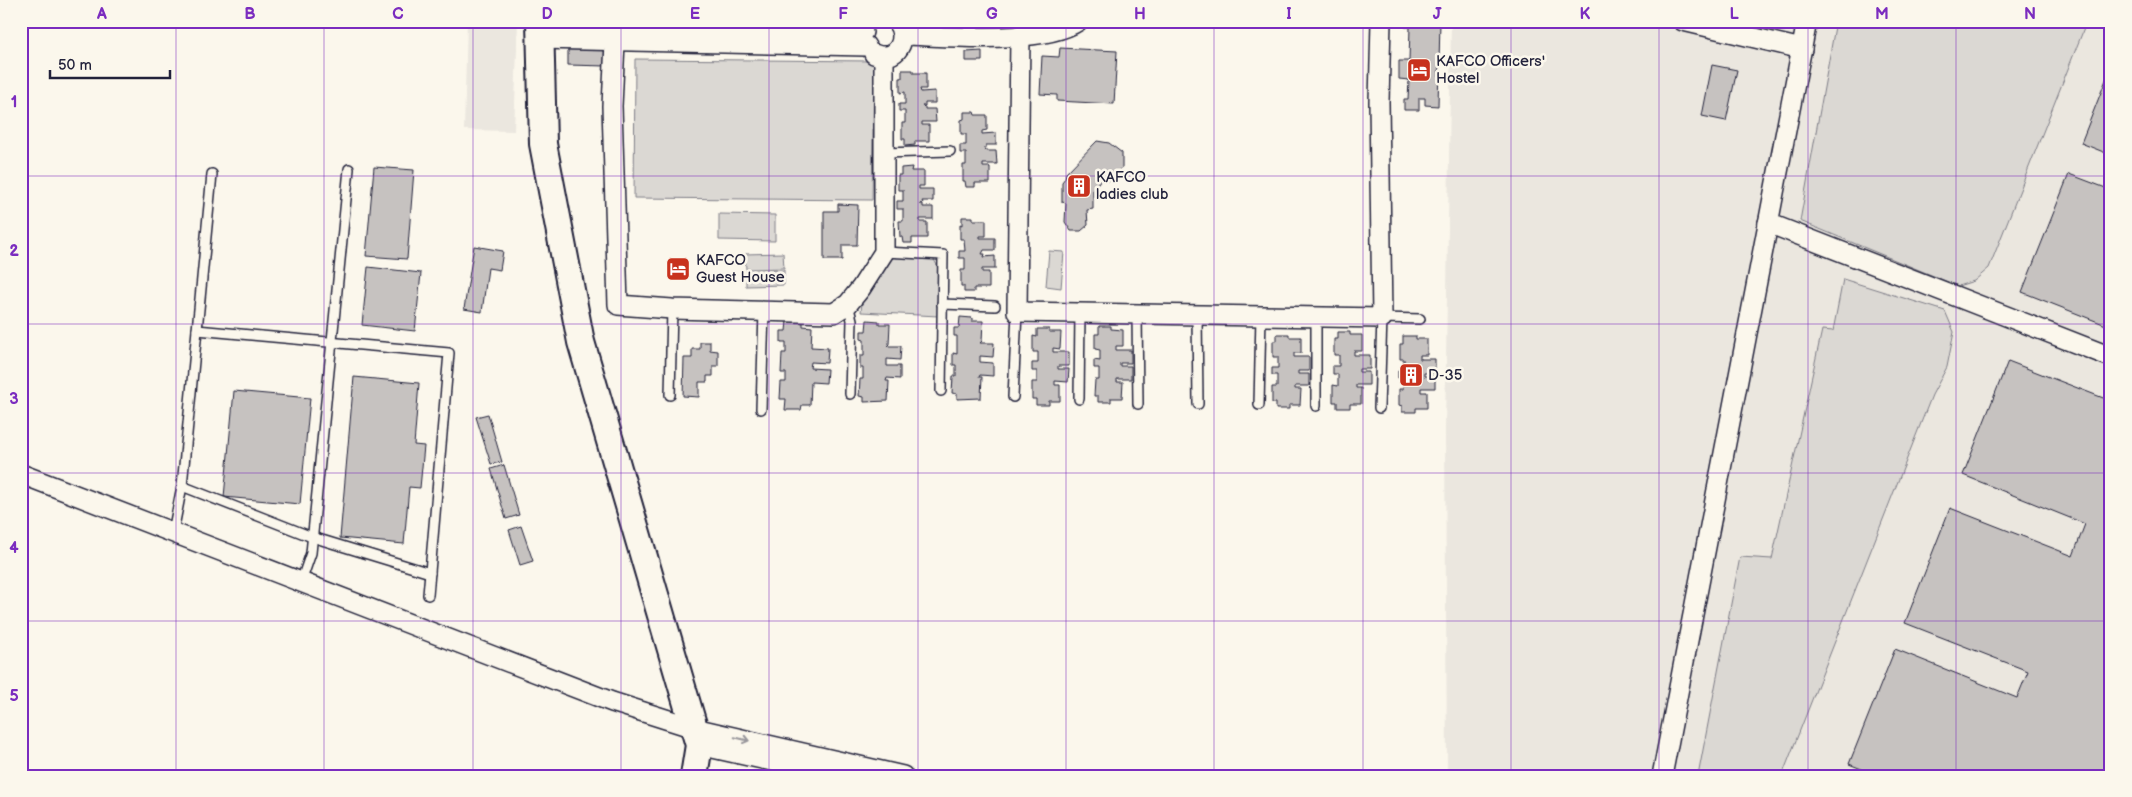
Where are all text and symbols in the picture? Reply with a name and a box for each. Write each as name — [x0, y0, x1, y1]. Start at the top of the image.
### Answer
text: A — [96, 5, 107, 24]
text: B — [244, 5, 256, 24]
text: C — [392, 5, 404, 24]
text: D — [541, 5, 553, 24]
text: E — [690, 5, 700, 24]
text: F — [838, 5, 848, 24]
text: G — [986, 5, 998, 24]
text: H — [1134, 5, 1146, 24]
text: I — [1286, 5, 1292, 24]
text: J — [1433, 5, 1442, 24]
text: K — [1580, 5, 1591, 24]
text: L — [1729, 5, 1739, 24]
text: M — [1875, 5, 1889, 24]
text: N — [2024, 5, 2036, 24]
scale bar — [50, 48, 170, 80]
place label: KAFCO Officers' Hostel — [1436, 52, 1545, 88]
text: 50 m — [58, 56, 92, 75]
hotel icon: KAFCO Officers' Hostel — [1406, 57, 1432, 83]
text: 1 — [11, 93, 17, 112]
place label: KAFCO ladies club — [1096, 168, 1169, 204]
building icon: KAFCO ladies club — [1066, 173, 1092, 199]
text: 2 — [9, 242, 19, 261]
place label: KAFCO Guest House — [696, 251, 785, 287]
hotel icon: KAFCO Guest House — [665, 256, 691, 282]
building icon: D-35 — [1398, 362, 1424, 388]
place label: D-35 — [1428, 366, 1462, 385]
text: 3 — [9, 390, 19, 409]
text: 4 — [9, 539, 19, 558]
text: 5 — [9, 687, 19, 706]
one-way arrow — [733, 735, 749, 744]

